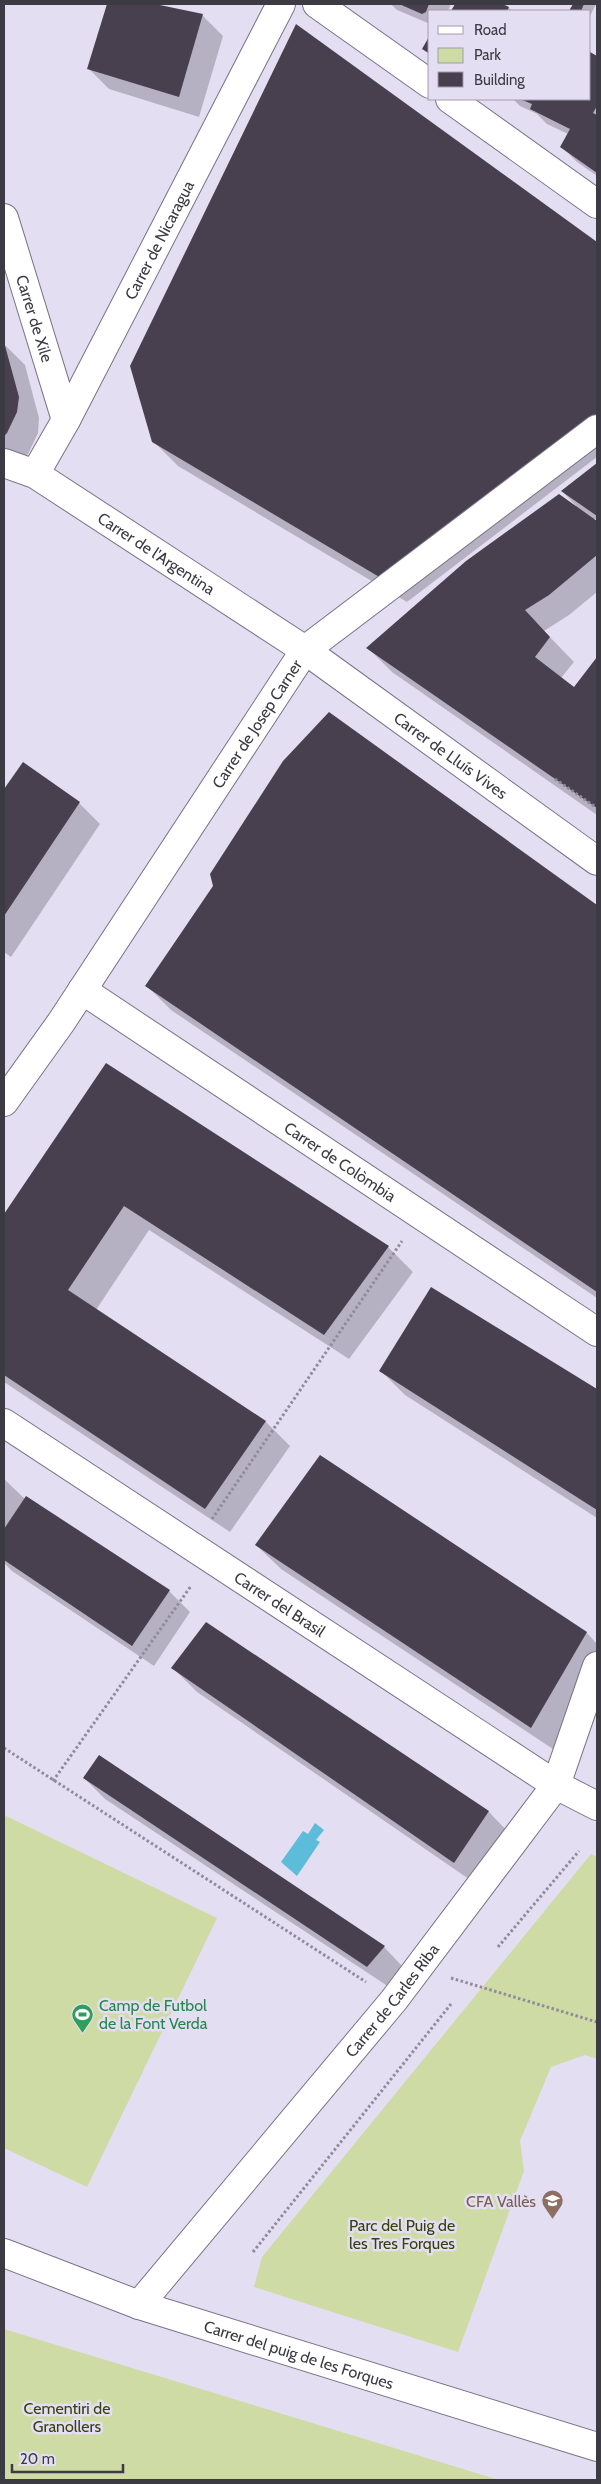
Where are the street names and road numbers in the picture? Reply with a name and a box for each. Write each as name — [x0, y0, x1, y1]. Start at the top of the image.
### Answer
street label: Carrer de Nicaragua — [121, 177, 198, 303]
street label: Carrer de Xile — [12, 272, 57, 364]
street label: Carrer de l'Argentina — [94, 508, 219, 599]
street label: Carrer de Josep Carner — [208, 655, 306, 792]
street label: Carrer de Lluís Vives — [390, 708, 511, 803]
street label: Carrer de Colòmbia — [281, 1118, 400, 1206]
street label: Carrer del Brasil — [231, 1567, 329, 1641]
street label: Carrer de Carles Riba — [341, 1940, 443, 2061]
street label: Carrer del puig de les Forques — [202, 2316, 396, 2393]

